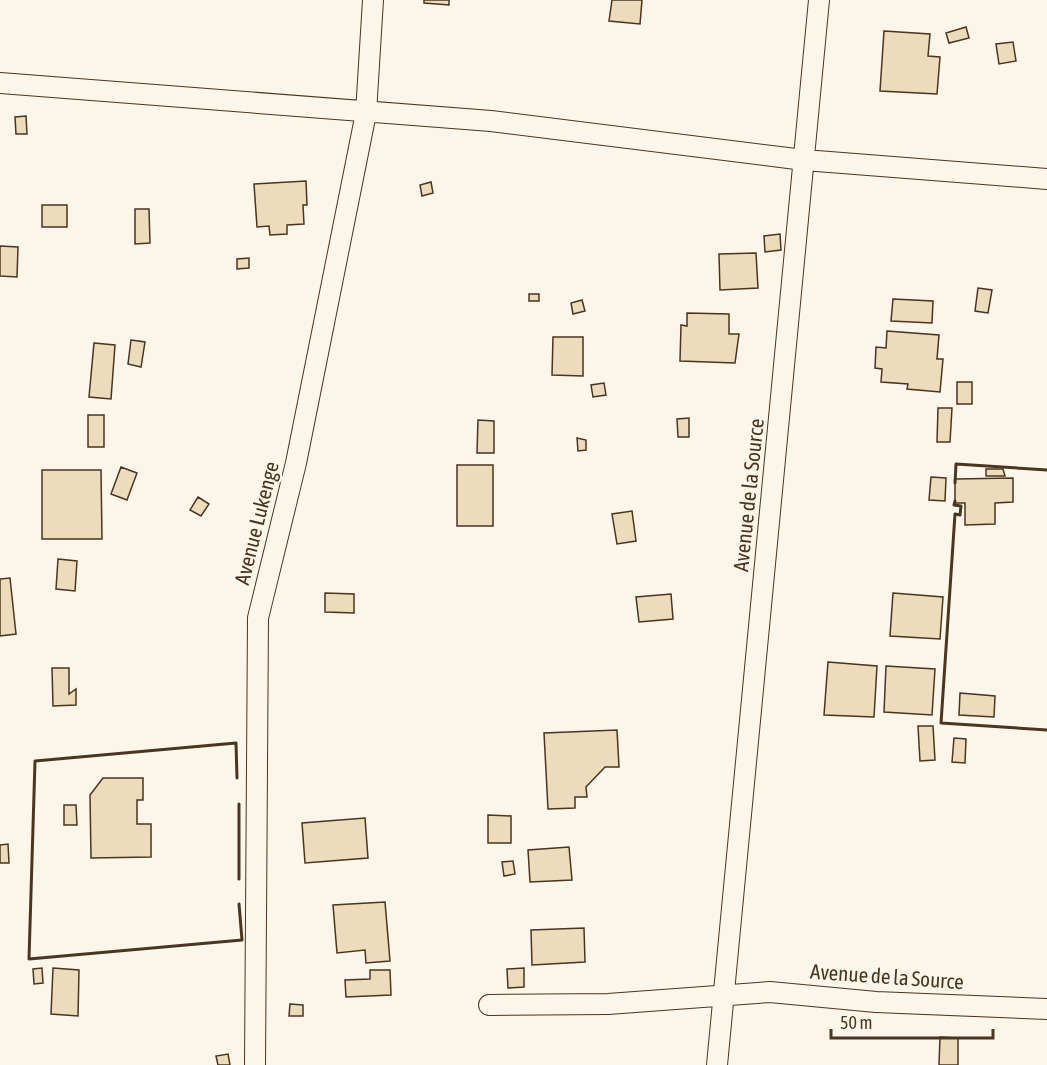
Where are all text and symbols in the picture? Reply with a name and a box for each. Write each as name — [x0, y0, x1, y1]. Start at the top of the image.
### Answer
street label: Avenue de la Source — [728, 417, 768, 573]
street label: Avenue Lukenge — [229, 459, 283, 587]
street label: Avenue de la Source — [809, 959, 965, 993]
scale bar — [831, 1002, 993, 1040]
text: 50 m — [840, 1012, 872, 1033]

